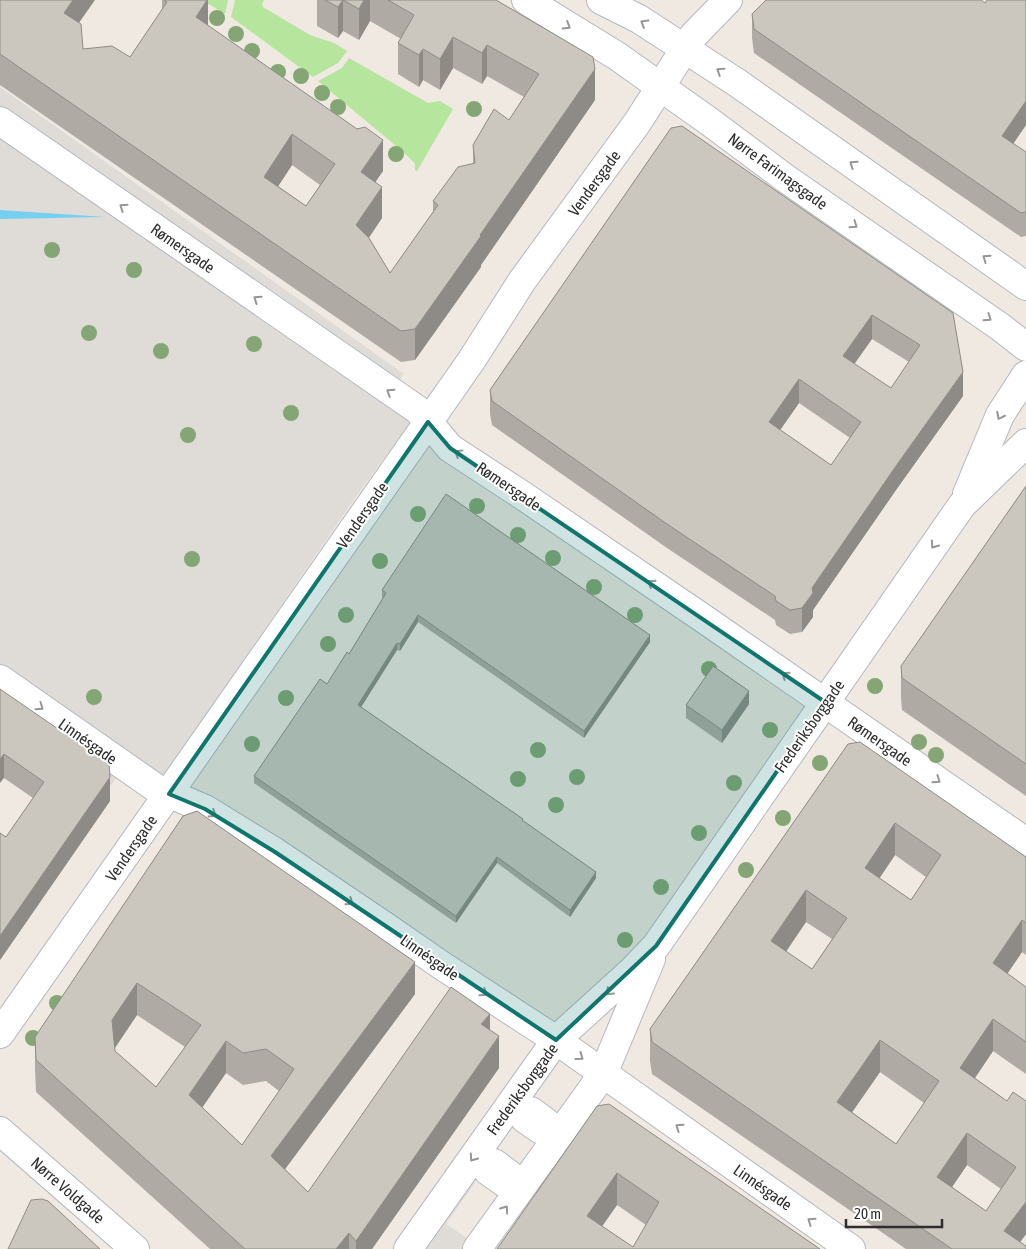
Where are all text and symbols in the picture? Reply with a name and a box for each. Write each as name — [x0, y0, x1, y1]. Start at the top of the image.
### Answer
one-way arrow — [562, 19, 571, 29]
one-way arrow — [640, 19, 649, 29]
one-way arrow — [717, 68, 726, 77]
street label: Nørre Farimagsgade — [724, 129, 831, 214]
street label: Vendersgade — [564, 147, 625, 220]
one-way arrow — [850, 161, 859, 171]
one-way arrow — [119, 204, 129, 213]
one-way arrow — [848, 219, 858, 228]
street label: Rømersgade — [147, 220, 218, 277]
one-way arrow — [982, 255, 992, 264]
one-way arrow — [253, 296, 263, 305]
one-way arrow — [982, 312, 991, 321]
one-way arrow — [387, 389, 396, 398]
one-way arrow — [996, 411, 1006, 420]
one-way arrow — [455, 450, 464, 459]
street label: Rømersgade — [473, 458, 545, 515]
street label: Vendersgade — [333, 479, 392, 552]
one-way arrow — [931, 539, 940, 549]
one-way arrow — [647, 580, 657, 589]
one-way arrow — [781, 672, 791, 681]
street label: Frederiksborggade — [770, 676, 848, 776]
one-way arrow — [34, 701, 44, 710]
street label: Rømersgade — [844, 713, 915, 770]
street label: Linnésgade — [55, 714, 121, 768]
one-way arrow — [931, 774, 941, 783]
one-way arrow — [208, 808, 217, 817]
street label: Vendersgade — [102, 812, 161, 885]
one-way arrow — [344, 896, 353, 905]
street label: Linnésgade — [397, 930, 463, 984]
one-way arrow — [479, 987, 488, 997]
one-way arrow — [605, 987, 614, 996]
street label: Frederiksborggade — [483, 1040, 562, 1139]
one-way arrow — [574, 1051, 583, 1060]
one-way arrow — [675, 1124, 684, 1133]
one-way arrow — [470, 1152, 479, 1162]
street label: Nørre Voldgade — [27, 1153, 108, 1227]
street label: Linnésgade — [730, 1160, 796, 1214]
scale bar — [846, 1196, 942, 1228]
text: 20 m — [854, 1205, 881, 1222]
one-way arrow — [499, 1206, 508, 1215]
one-way arrow — [808, 1218, 817, 1227]

